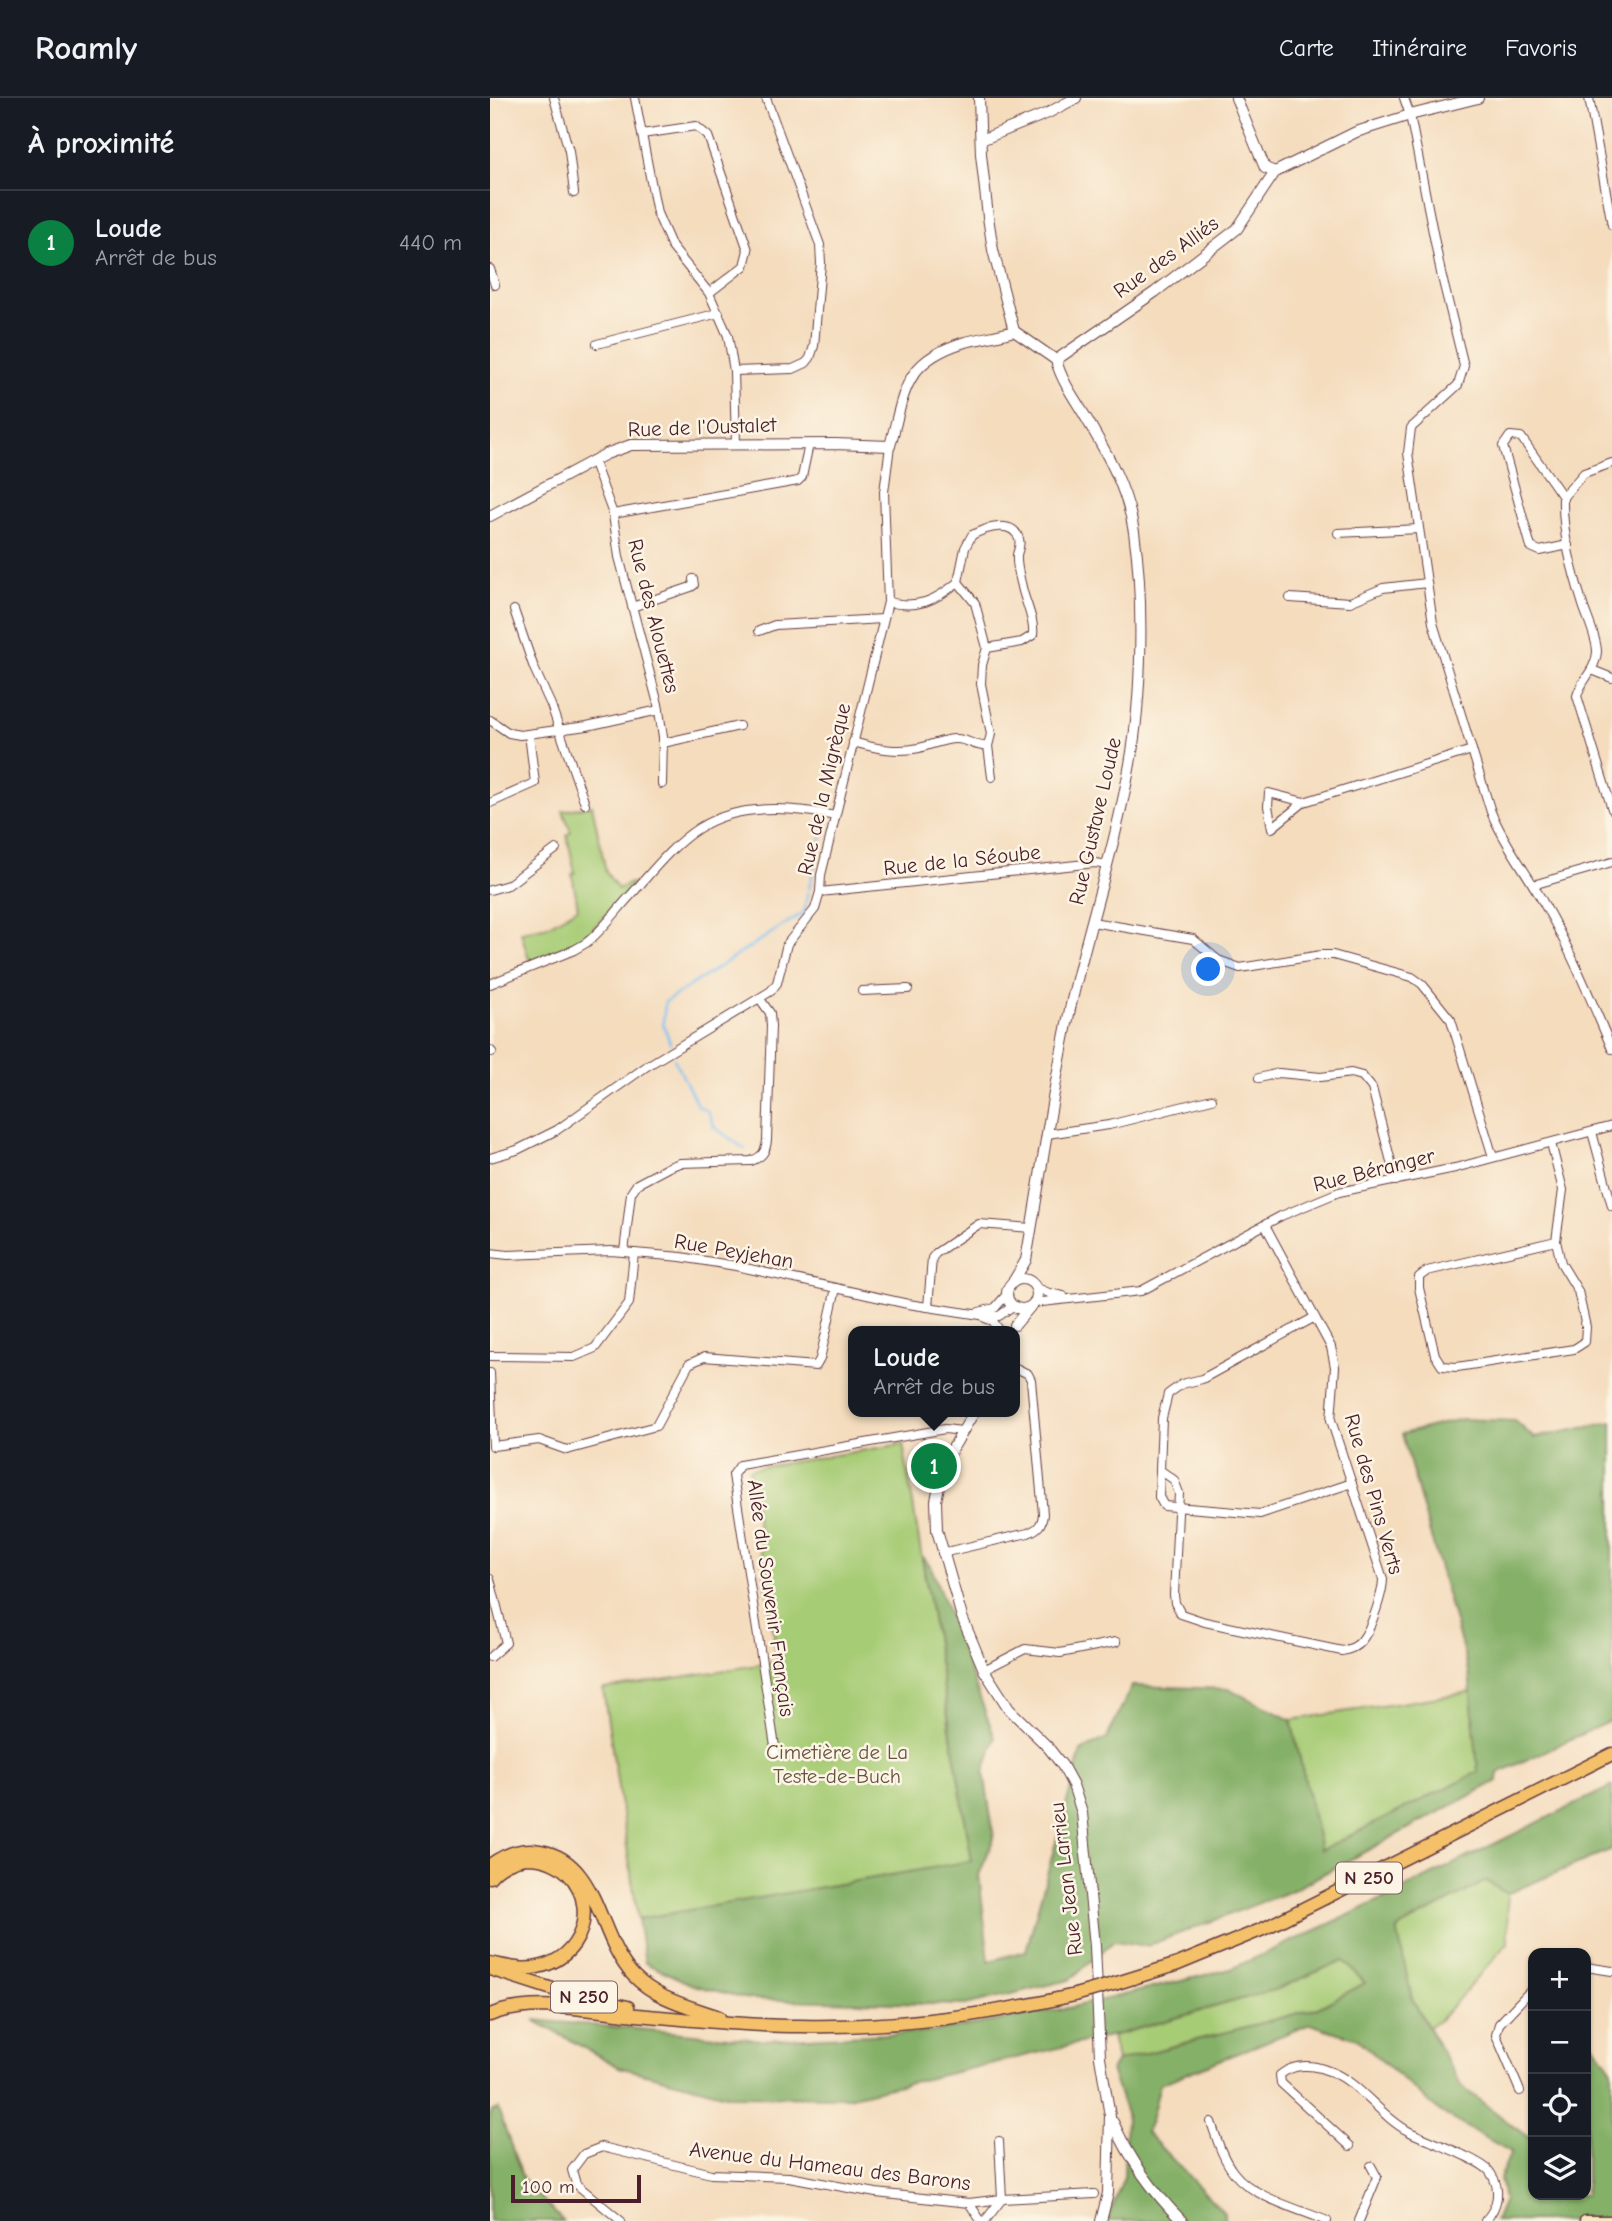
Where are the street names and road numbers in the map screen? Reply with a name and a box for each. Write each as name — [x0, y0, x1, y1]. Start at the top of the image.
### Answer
street label: Rue des Alliés — [1109, 211, 1223, 303]
street label: Rue de l'Oustalet — [627, 412, 778, 442]
street label: Rue des Alouettes — [623, 536, 685, 696]
street label: Rue de la Migrèque — [793, 701, 855, 877]
street label: Rue Gustave Loude — [1064, 735, 1126, 907]
street label: Rue de la Séoube — [882, 840, 1042, 880]
street label: Rue Béranger — [1311, 1143, 1438, 1197]
street label: Rue Peyjehan — [672, 1229, 796, 1273]
street label: Rue des Pins Verts — [1340, 1411, 1408, 1577]
street label: Allée du Souvenir Français — [742, 1478, 800, 1718]
street label: Rue Jean Larrieu — [1045, 1801, 1087, 1957]
road number: N 250 — [1336, 1862, 1402, 1894]
road number: N 250 — [551, 1982, 617, 2012]
street label: Avenue du Hameau des Barons — [688, 2137, 972, 2195]

